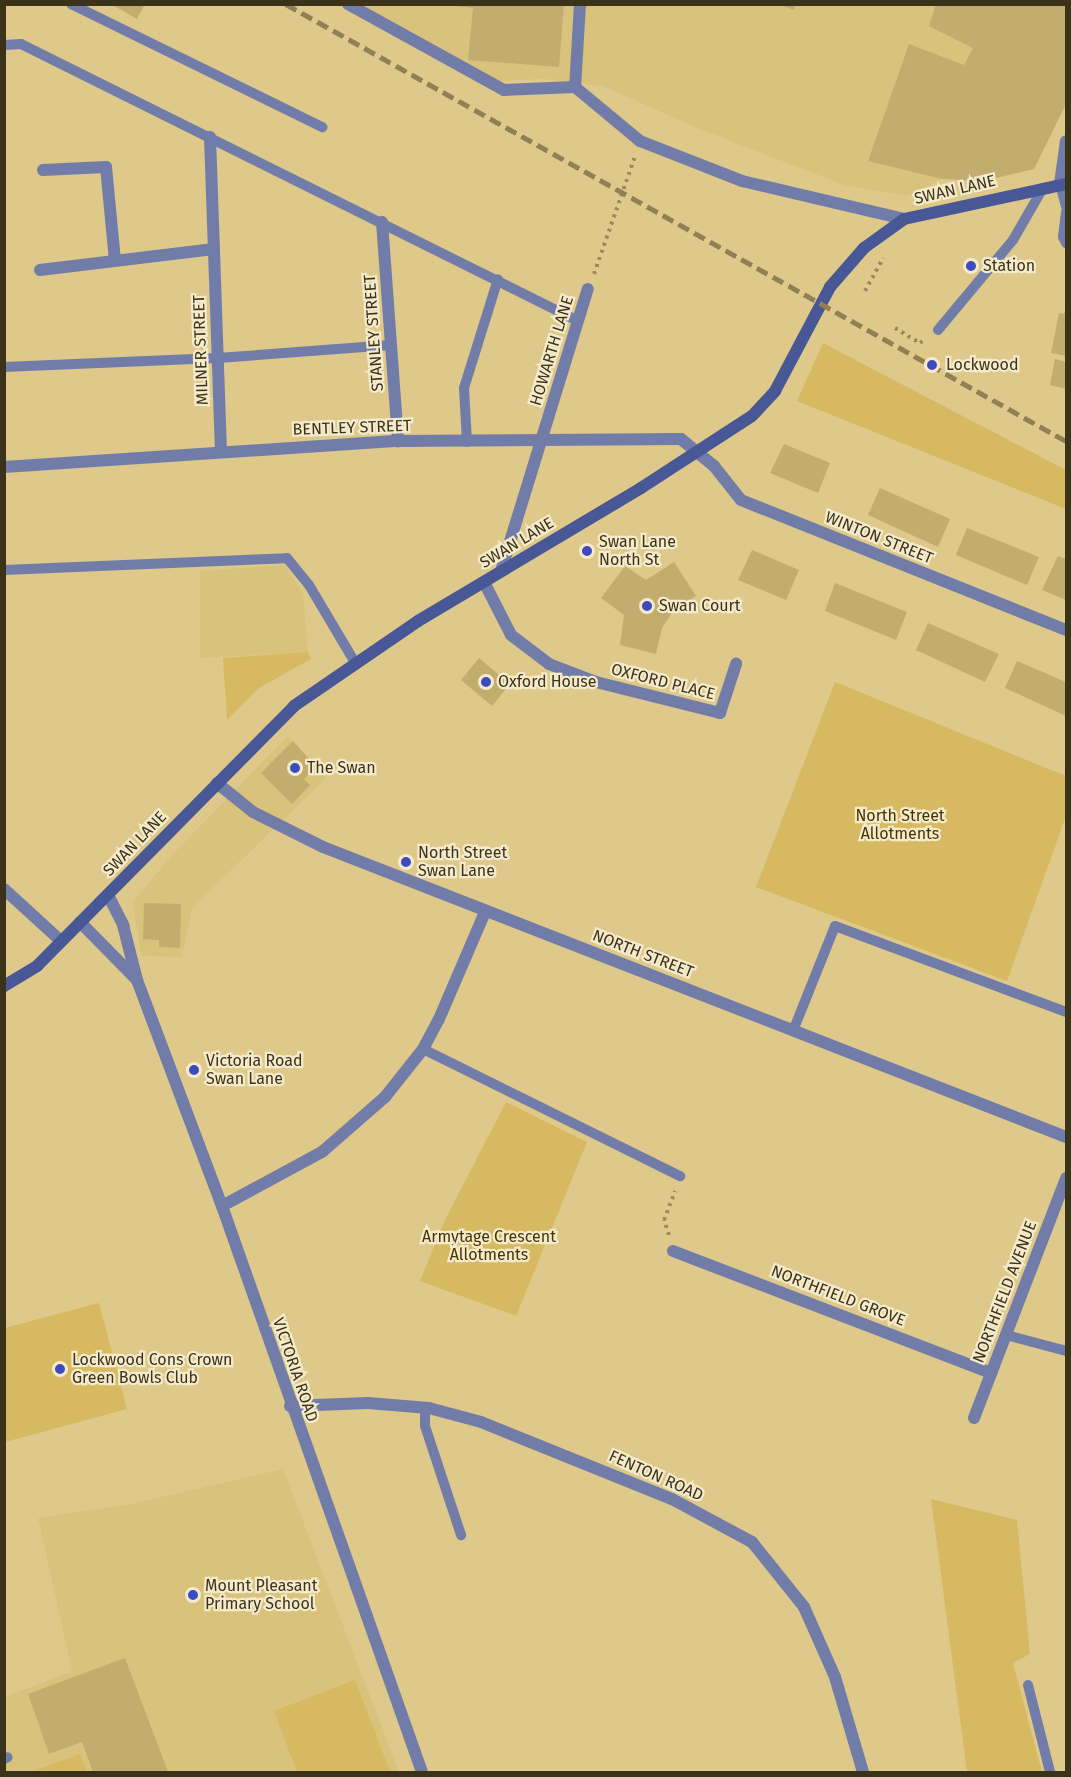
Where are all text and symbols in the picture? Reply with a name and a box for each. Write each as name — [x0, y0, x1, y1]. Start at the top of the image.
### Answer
street label: SWAN LANE — [913, 171, 997, 209]
place label: Station — [983, 256, 1035, 276]
marker: Station — [964, 259, 978, 273]
street label: STANLEY STREET — [360, 274, 388, 392]
street label: HOWARTH LANE — [526, 294, 578, 408]
street label: MILNER STREET — [189, 295, 213, 405]
place label: Lockwood — [946, 355, 1018, 375]
marker: Lockwood — [923, 356, 941, 374]
street label: BENTLEY STREET — [292, 416, 412, 440]
street label: WINTON STREET — [822, 508, 936, 568]
street label: SWAN LANE — [477, 513, 557, 573]
place label: Swan Lane North St — [599, 532, 676, 570]
marker: Swan Lane North St — [580, 544, 594, 558]
place label: Swan Court — [659, 596, 741, 616]
marker: Swan Court — [640, 599, 654, 613]
street label: OXFORD PLACE — [609, 660, 717, 704]
place label: Oxford House — [498, 672, 596, 692]
marker: Oxford House — [479, 675, 493, 689]
place label: The Swan — [307, 758, 376, 778]
marker: The Swan — [288, 761, 302, 775]
park label: North Street Allotments — [855, 806, 945, 844]
street label: SWAN LANE — [99, 808, 171, 880]
place label: North Street Swan Lane — [418, 843, 507, 881]
marker: North Street Swan Lane — [399, 855, 413, 869]
street label: NORTH STREET — [590, 926, 696, 982]
place label: Victoria Road Swan Lane — [206, 1051, 302, 1089]
marker: Victoria Road Swan Lane — [187, 1063, 201, 1077]
street label: NORTHFIELD AVENUE — [969, 1218, 1041, 1366]
park label: Armytage Crescent Allotments — [422, 1227, 556, 1265]
street label: NORTHFIELD GROVE — [768, 1262, 908, 1330]
street label: VICTORIA ROAD — [268, 1315, 322, 1425]
place label: Lockwood Cons Crown Green Bowls Club — [72, 1350, 232, 1388]
marker: Lockwood Cons Crown Green Bowls Club — [53, 1362, 67, 1376]
street label: FENTON ROAD — [606, 1447, 706, 1505]
place label: Mount Pleasant Primary School — [205, 1576, 318, 1614]
marker: Mount Pleasant Primary School — [186, 1588, 200, 1602]

